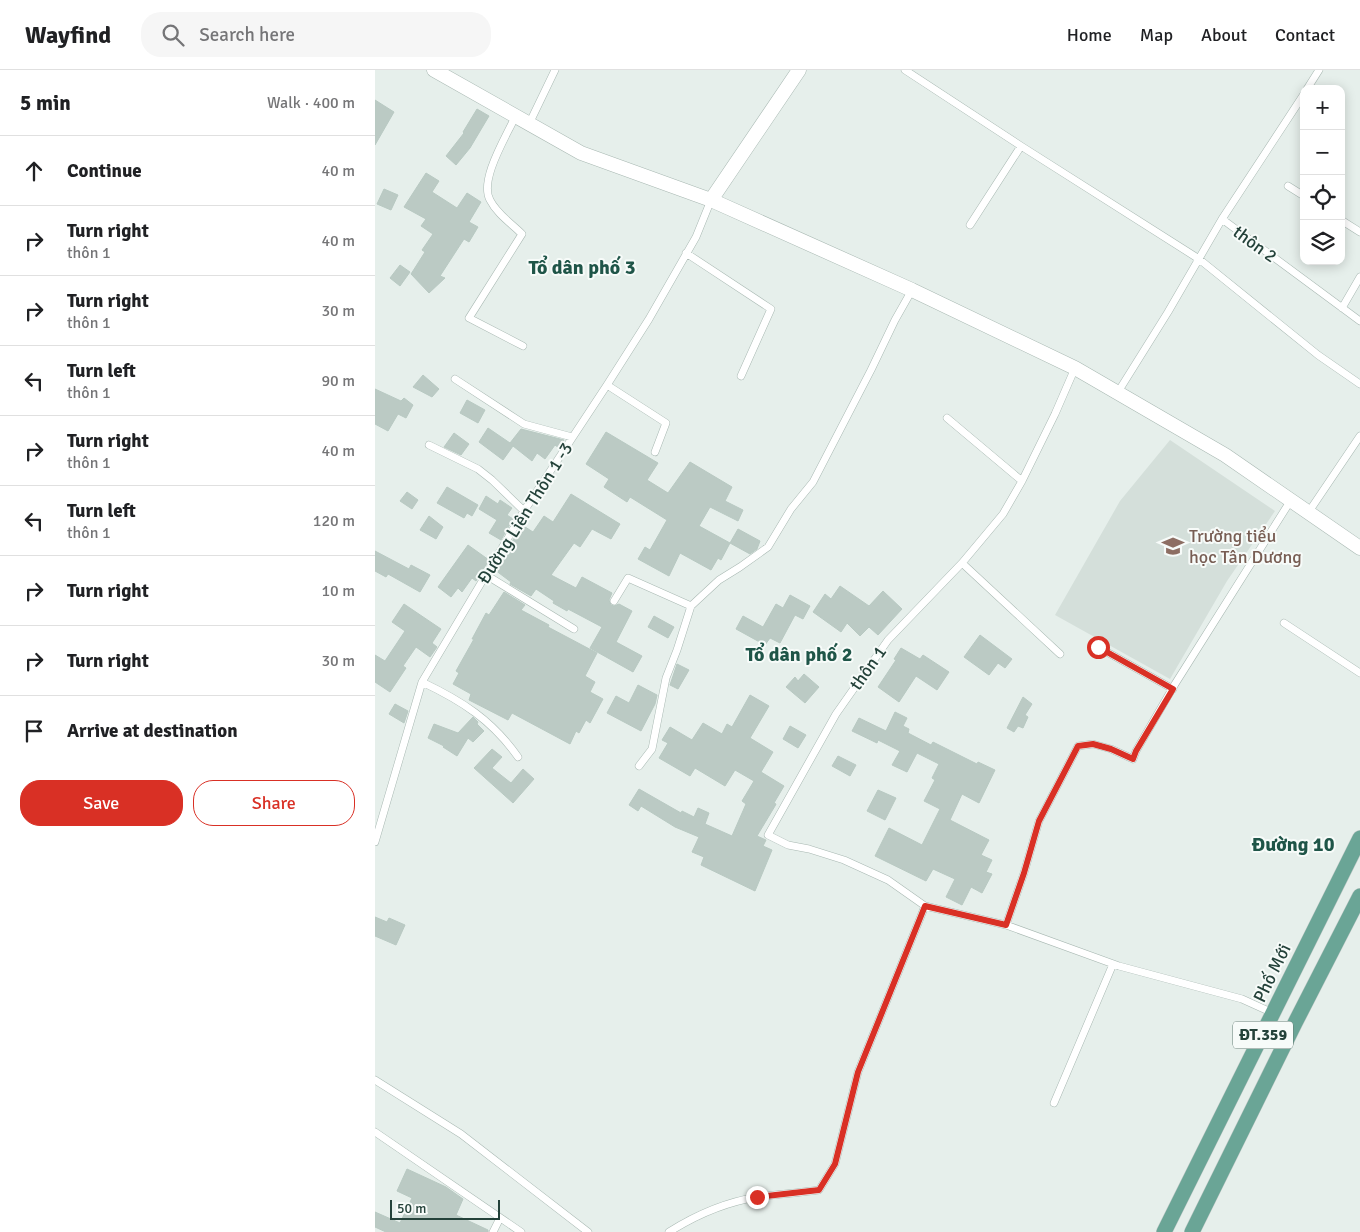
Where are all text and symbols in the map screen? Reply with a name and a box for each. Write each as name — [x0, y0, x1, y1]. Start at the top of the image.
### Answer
search box — [141, 12, 491, 57]
text: Wayfind — [25, 20, 111, 50]
icon: search — [159, 21, 187, 49]
text: Search here — [199, 23, 295, 47]
text: Home — [1067, 24, 1112, 46]
text: Map — [1140, 24, 1173, 46]
text: About — [1201, 24, 1247, 46]
text: Contact — [1275, 24, 1335, 46]
map controls — [1300, 85, 1345, 265]
button: + — [1300, 85, 1345, 130]
text: 5 min — [20, 90, 71, 116]
text: Walk · 400 m — [267, 93, 355, 113]
button: − — [1300, 130, 1345, 175]
icon: ahead — [20, 157, 48, 185]
text: Continue — [67, 159, 142, 183]
text: 40 m — [321, 161, 355, 181]
button: locate — [1300, 175, 1345, 220]
text: Turn right — [67, 219, 149, 243]
button: layers — [1300, 220, 1345, 265]
street label: thôn 2 — [1229, 221, 1281, 267]
icon: right — [20, 227, 48, 255]
text: 40 m — [321, 231, 355, 251]
text: thôn 1 — [67, 243, 111, 263]
district label: Tổ dân phố 3 — [529, 255, 635, 280]
text: Turn right — [67, 289, 149, 313]
icon: right — [20, 297, 48, 325]
text: 30 m — [321, 301, 355, 321]
text: thôn 1 — [67, 313, 111, 333]
text: Turn left — [67, 359, 136, 383]
icon: left — [20, 367, 48, 395]
text: 90 m — [321, 371, 355, 391]
text: thôn 1 — [67, 383, 111, 403]
text: Turn right — [67, 429, 149, 453]
icon: right — [20, 437, 48, 465]
street label: Đường Liên Thôn 1 -3 — [473, 438, 577, 588]
text: 40 m — [321, 441, 355, 461]
text: thôn 1 — [67, 453, 111, 473]
text: Turn left — [67, 499, 136, 523]
icon: left — [20, 507, 48, 535]
text: 120 m — [313, 511, 355, 531]
text: thôn 1 — [67, 523, 111, 543]
place label: Trường tiểu học Tân Dương — [1189, 525, 1302, 568]
school or university icon: Trường tiểu học Tân Dương — [1160, 533, 1186, 559]
icon: right — [20, 577, 48, 605]
text: Turn right — [67, 579, 149, 603]
text: 10 m — [321, 581, 355, 601]
route start — [1087, 636, 1110, 659]
district label: Tổ dân phố 2 — [746, 642, 852, 667]
street label: thôn 1 — [845, 642, 891, 694]
icon: right — [20, 647, 48, 675]
text: Turn right — [67, 649, 149, 673]
text: 30 m — [321, 651, 355, 671]
icon: arrive — [20, 717, 48, 745]
text: Arrive at destination — [67, 719, 238, 743]
button: Save — [20, 780, 183, 826]
button: Share — [193, 780, 355, 826]
district label: Đường 10 — [1252, 832, 1335, 857]
street label: Phố Mới — [1248, 940, 1296, 1006]
road number: ĐT.359 — [1233, 1022, 1293, 1048]
route end — [746, 1186, 769, 1209]
scale bar — [390, 1197, 500, 1220]
text: 50 m — [397, 1200, 426, 1217]

